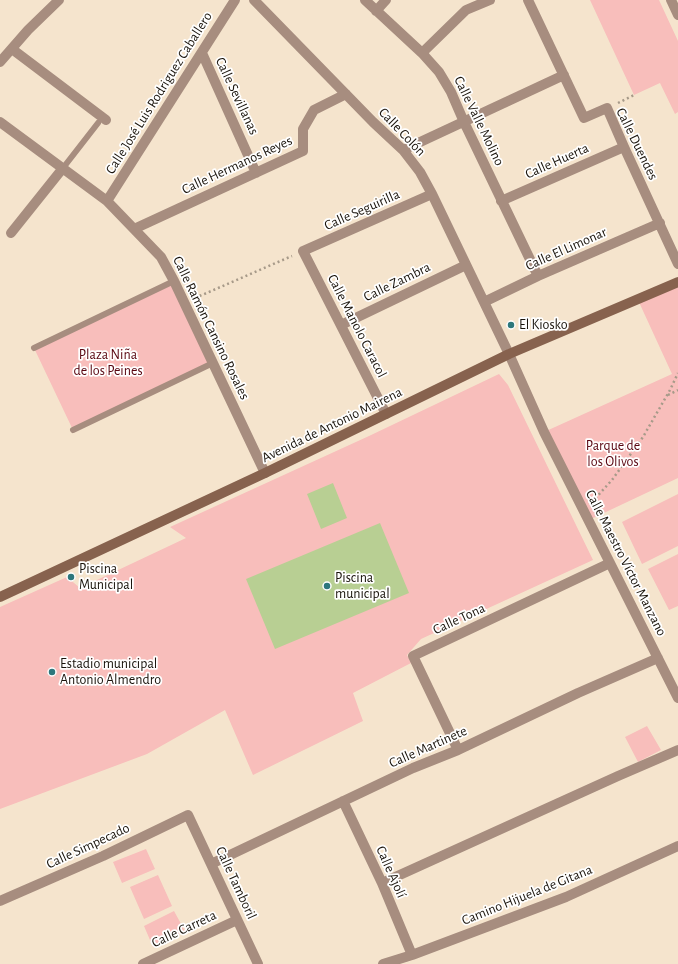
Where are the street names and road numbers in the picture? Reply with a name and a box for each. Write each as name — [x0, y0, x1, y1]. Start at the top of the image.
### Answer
street label: Calle José Luis Rodriguez Caballero — [102, 9, 216, 177]
street label: Calle Sevillanas — [212, 55, 262, 137]
street label: Calle Valle Molino — [450, 74, 508, 168]
street label: Calle Colón — [375, 104, 429, 160]
street label: Calle Duendes — [612, 105, 662, 183]
street label: Calle Hermanos Reyes — [179, 132, 295, 198]
street label: Calle Huerta — [523, 140, 591, 182]
street label: Calle Seguirilla — [322, 186, 402, 234]
street label: Calle El Limonar — [523, 224, 609, 274]
street label: Calle Ramón Cansino Rosales — [169, 254, 253, 402]
street label: Calle Zambra — [361, 259, 433, 305]
street label: Calle Manolo Caracol — [324, 272, 390, 380]
street label: Avenida de Antonio Mairena — [259, 384, 405, 466]
street label: Calle Maestro Víctor Manzano — [582, 487, 670, 639]
street label: Calle Tona — [430, 600, 488, 638]
street label: Calle Martinete — [386, 722, 470, 772]
street label: Calle Simpecado — [44, 819, 132, 873]
street label: Calle Ajolí — [372, 843, 410, 901]
street label: Calle Tamboril — [212, 844, 260, 922]
street label: Camino Hijuela de Gitana — [459, 861, 595, 929]
street label: Calle Carreta — [149, 907, 219, 951]

